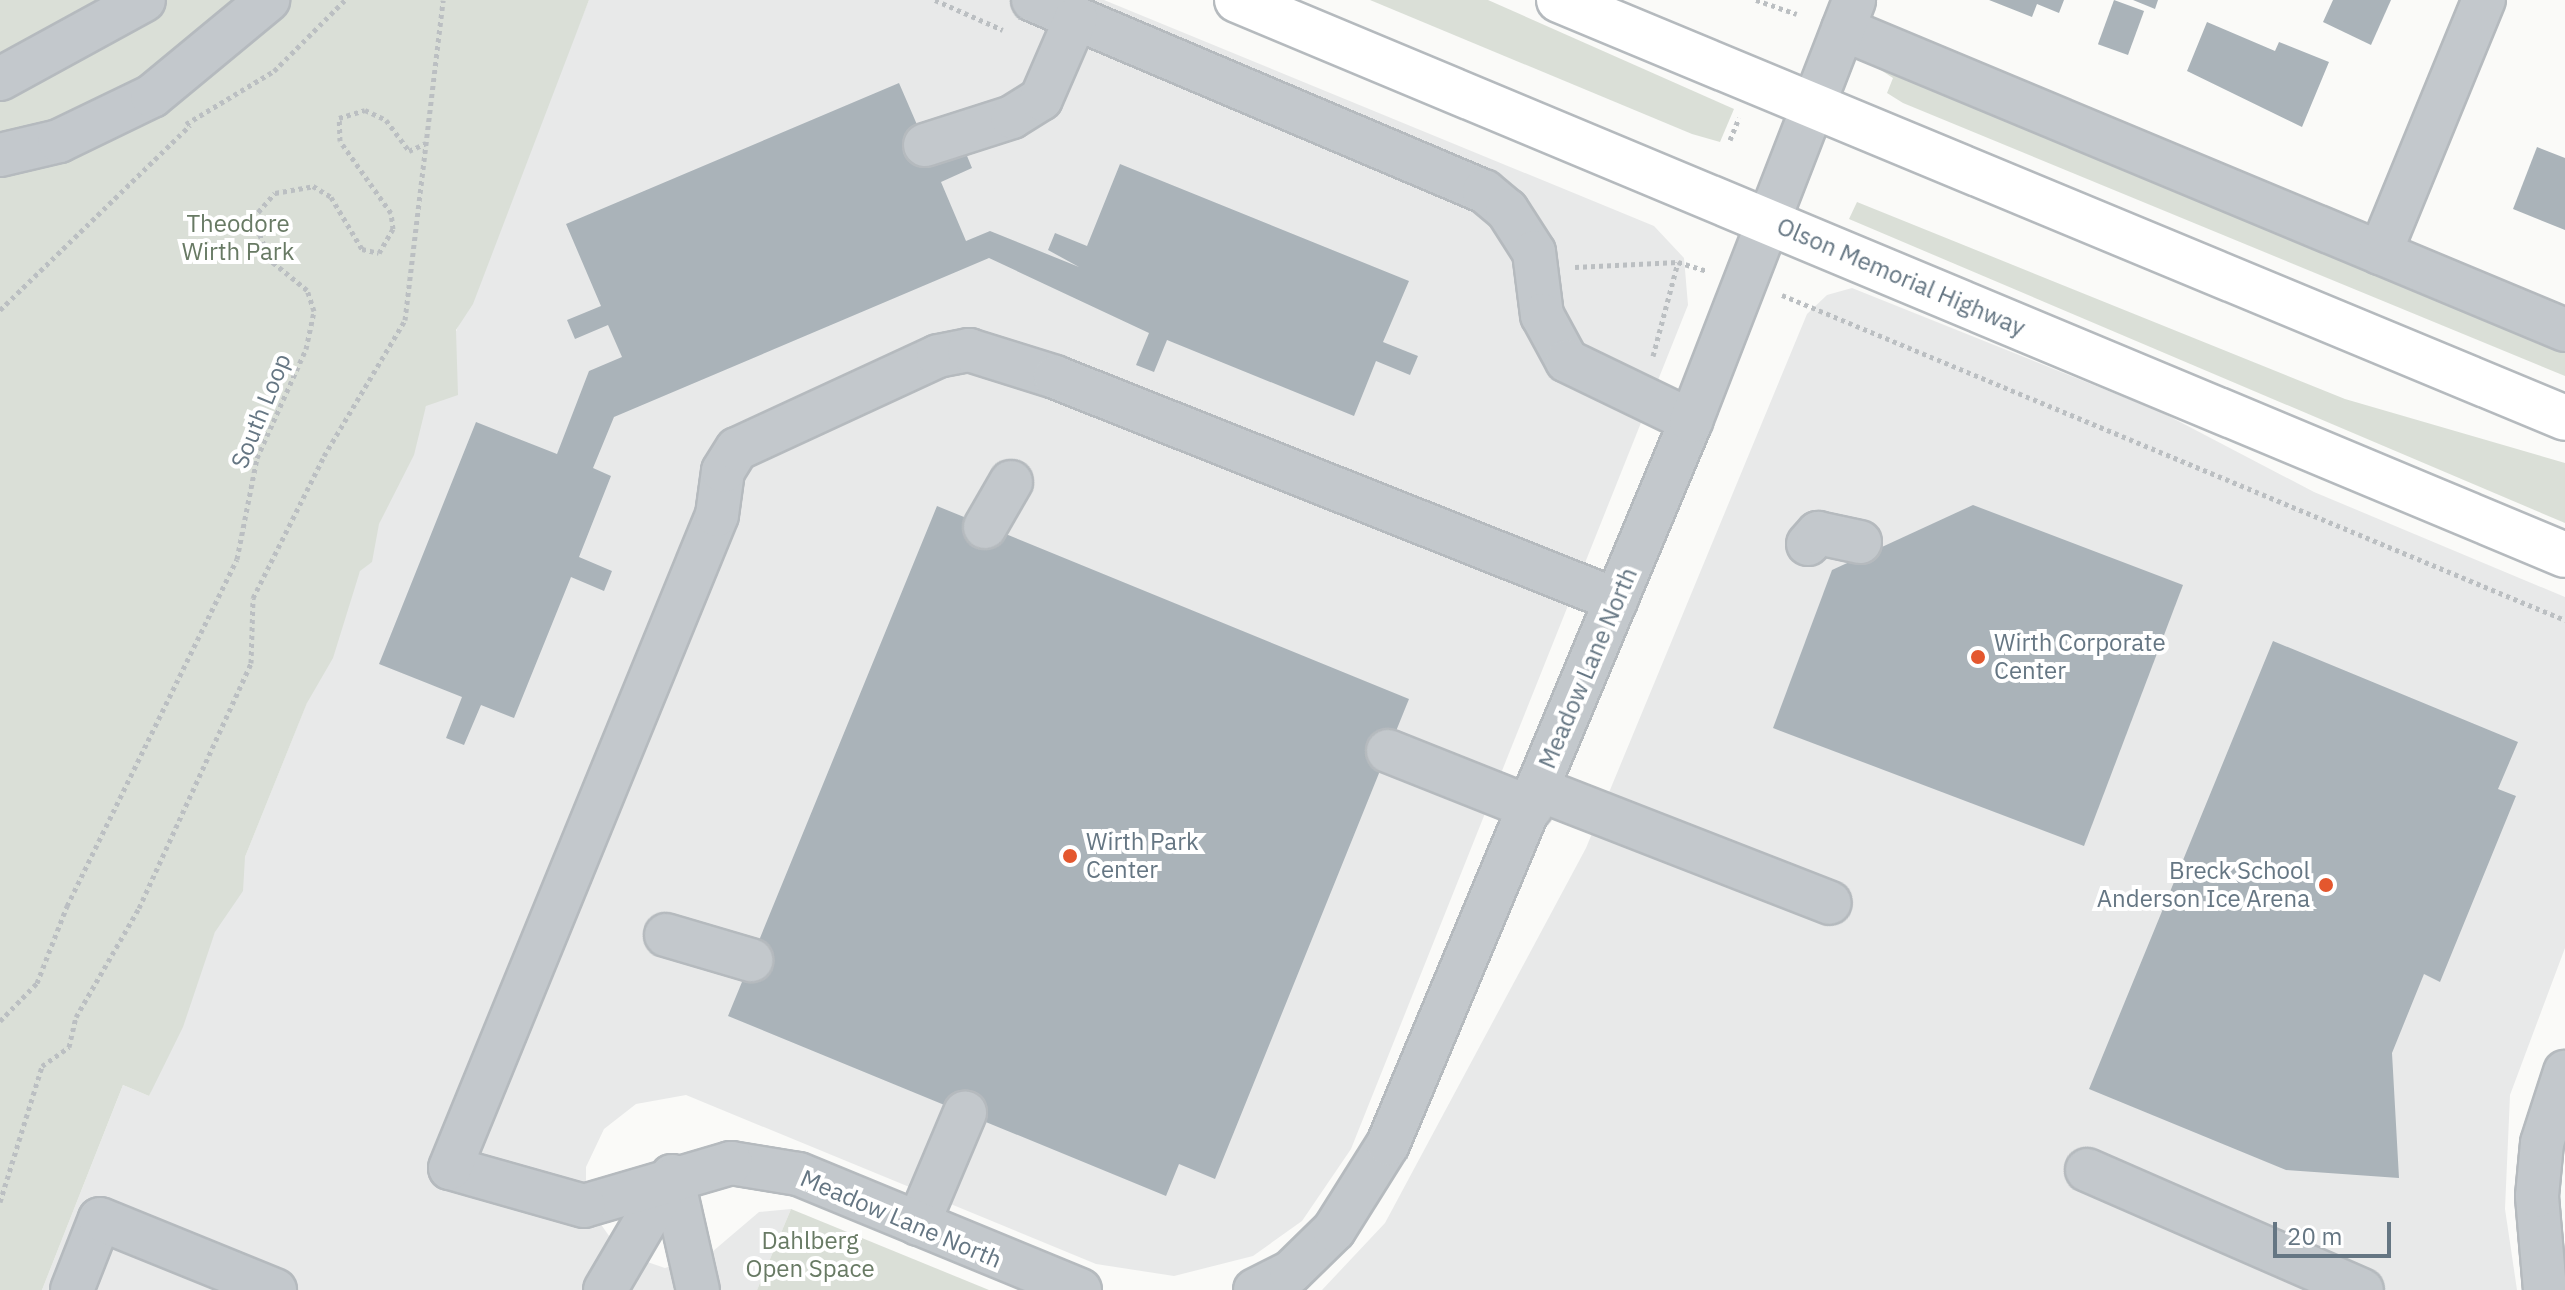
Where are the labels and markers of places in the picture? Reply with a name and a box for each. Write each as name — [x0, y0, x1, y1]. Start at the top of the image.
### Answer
place label: Wirth Corporate Center — [1994, 629, 2166, 685]
marker: Wirth Corporate Center — [1969, 648, 1987, 666]
place label: Wirth Park Center — [1086, 828, 1199, 884]
marker: Wirth Park Center — [1061, 847, 1079, 865]
place label: Breck School Anderson Ice Arena — [2097, 857, 2310, 913]
marker: Breck School Anderson Ice Arena — [2317, 876, 2335, 894]

